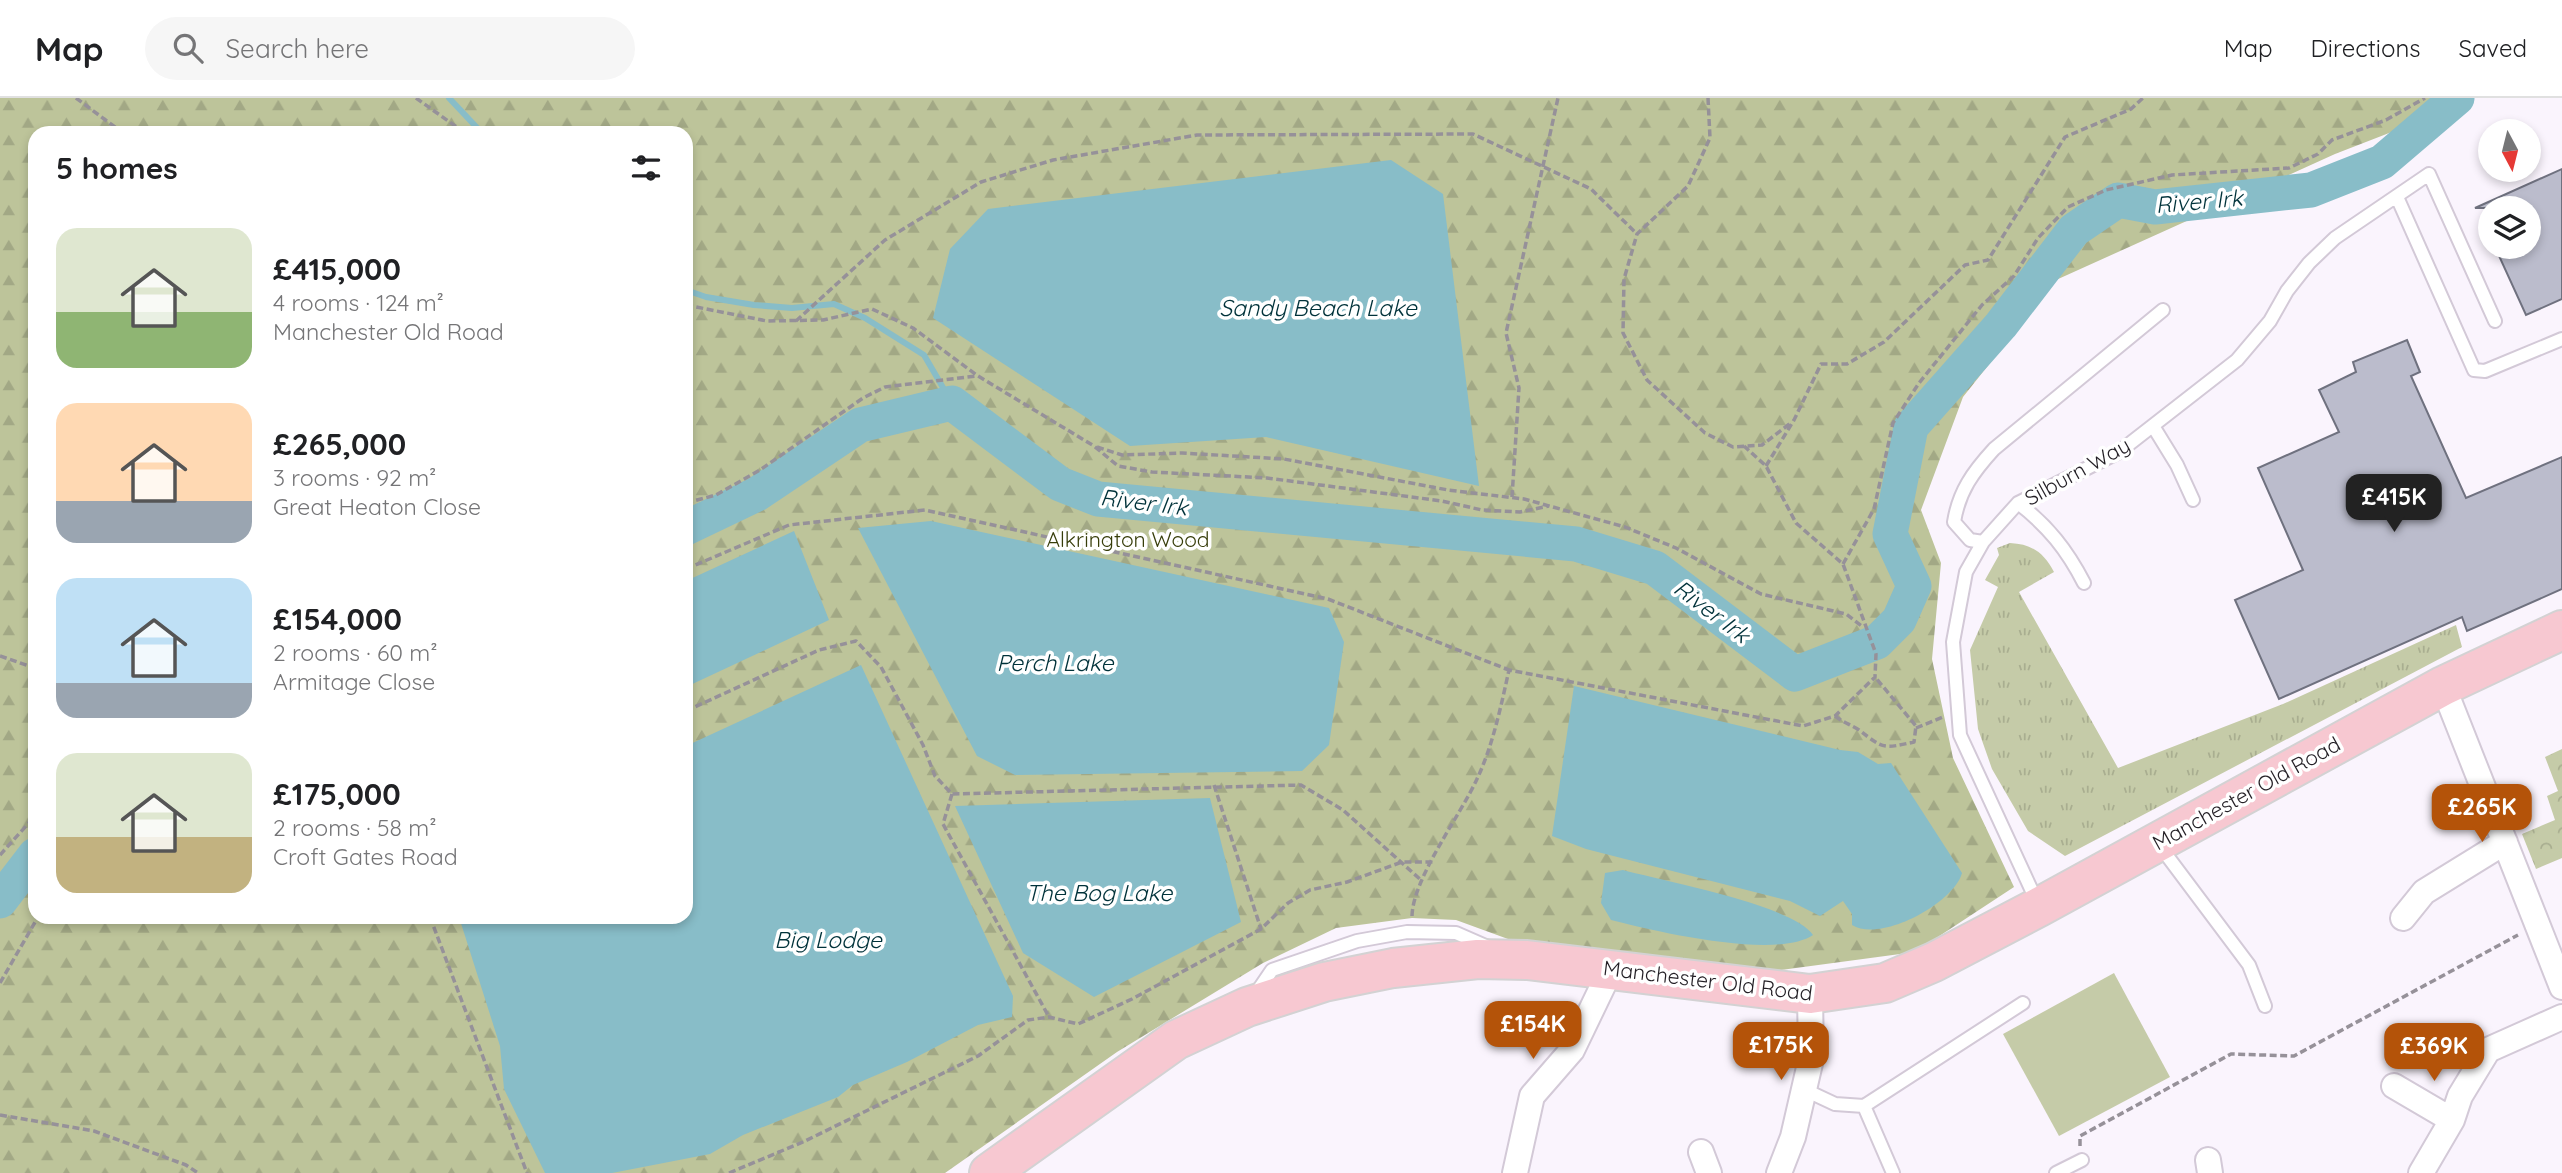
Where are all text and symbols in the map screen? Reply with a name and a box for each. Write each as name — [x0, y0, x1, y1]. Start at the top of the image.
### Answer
search box — [145, 17, 635, 80]
text: Map — [35, 28, 103, 69]
icon: search — [169, 29, 207, 67]
text: Search here — [225, 32, 369, 65]
text: Map — [2224, 33, 2273, 63]
text: Directions — [2311, 33, 2421, 63]
text: Saved — [2459, 33, 2527, 63]
north arrow — [2478, 119, 2541, 182]
map controls — [2478, 119, 2541, 259]
text: 5 homes — [56, 149, 178, 187]
icon: filters — [627, 149, 665, 187]
water label: River Irk — [2154, 183, 2245, 219]
button: layers — [2478, 196, 2541, 259]
text: £415,000 — [273, 250, 401, 288]
icon: home — [112, 256, 196, 340]
text: 4 rooms · 124 m² — [273, 288, 444, 317]
water label: Sandy Beach Lake — [1219, 293, 1418, 322]
text: Manchester Old Road — [273, 317, 504, 346]
text: £265,000 — [273, 425, 406, 463]
icon: home — [112, 431, 196, 515]
street label: Silburn Way — [2020, 431, 2134, 511]
text: 3 rooms · 92 m² — [273, 463, 436, 492]
pin: £415K — [2345, 474, 2443, 534]
water label: River Irk — [1099, 482, 1191, 522]
text: £415K — [2362, 482, 2426, 511]
text: Great Heaton Close — [273, 492, 481, 521]
park label: Alkrington Wood — [1046, 526, 1210, 552]
water label: River Irk — [1668, 573, 1757, 650]
text: £154,000 — [273, 600, 402, 638]
icon: home — [112, 606, 196, 690]
text: 2 rooms · 60 m² — [273, 638, 438, 667]
water label: Perch Lake — [996, 648, 1115, 677]
text: Armitage Close — [273, 667, 435, 696]
street label: Manchester Old Road — [2148, 731, 2344, 855]
text: £175,000 — [273, 775, 401, 813]
icon: home — [112, 781, 196, 865]
pin: £265K — [2433, 784, 2531, 844]
text: £265K — [2448, 792, 2516, 821]
text: 2 rooms · 58 m² — [273, 813, 436, 842]
text: Croft Gates Road — [273, 842, 458, 871]
water label: The Bog Lake — [1026, 878, 1173, 907]
water label: Big Lodge — [774, 925, 883, 954]
street label: Manchester Old Road — [1602, 954, 1814, 1006]
pin: £154K — [1484, 1002, 1582, 1061]
text: £154K — [1500, 1009, 1566, 1038]
pin: £175K — [1732, 1023, 1830, 1082]
pin: £369K — [2385, 1024, 2483, 1083]
text: £175K — [1749, 1030, 1813, 1059]
text: £369K — [2400, 1031, 2468, 1060]

